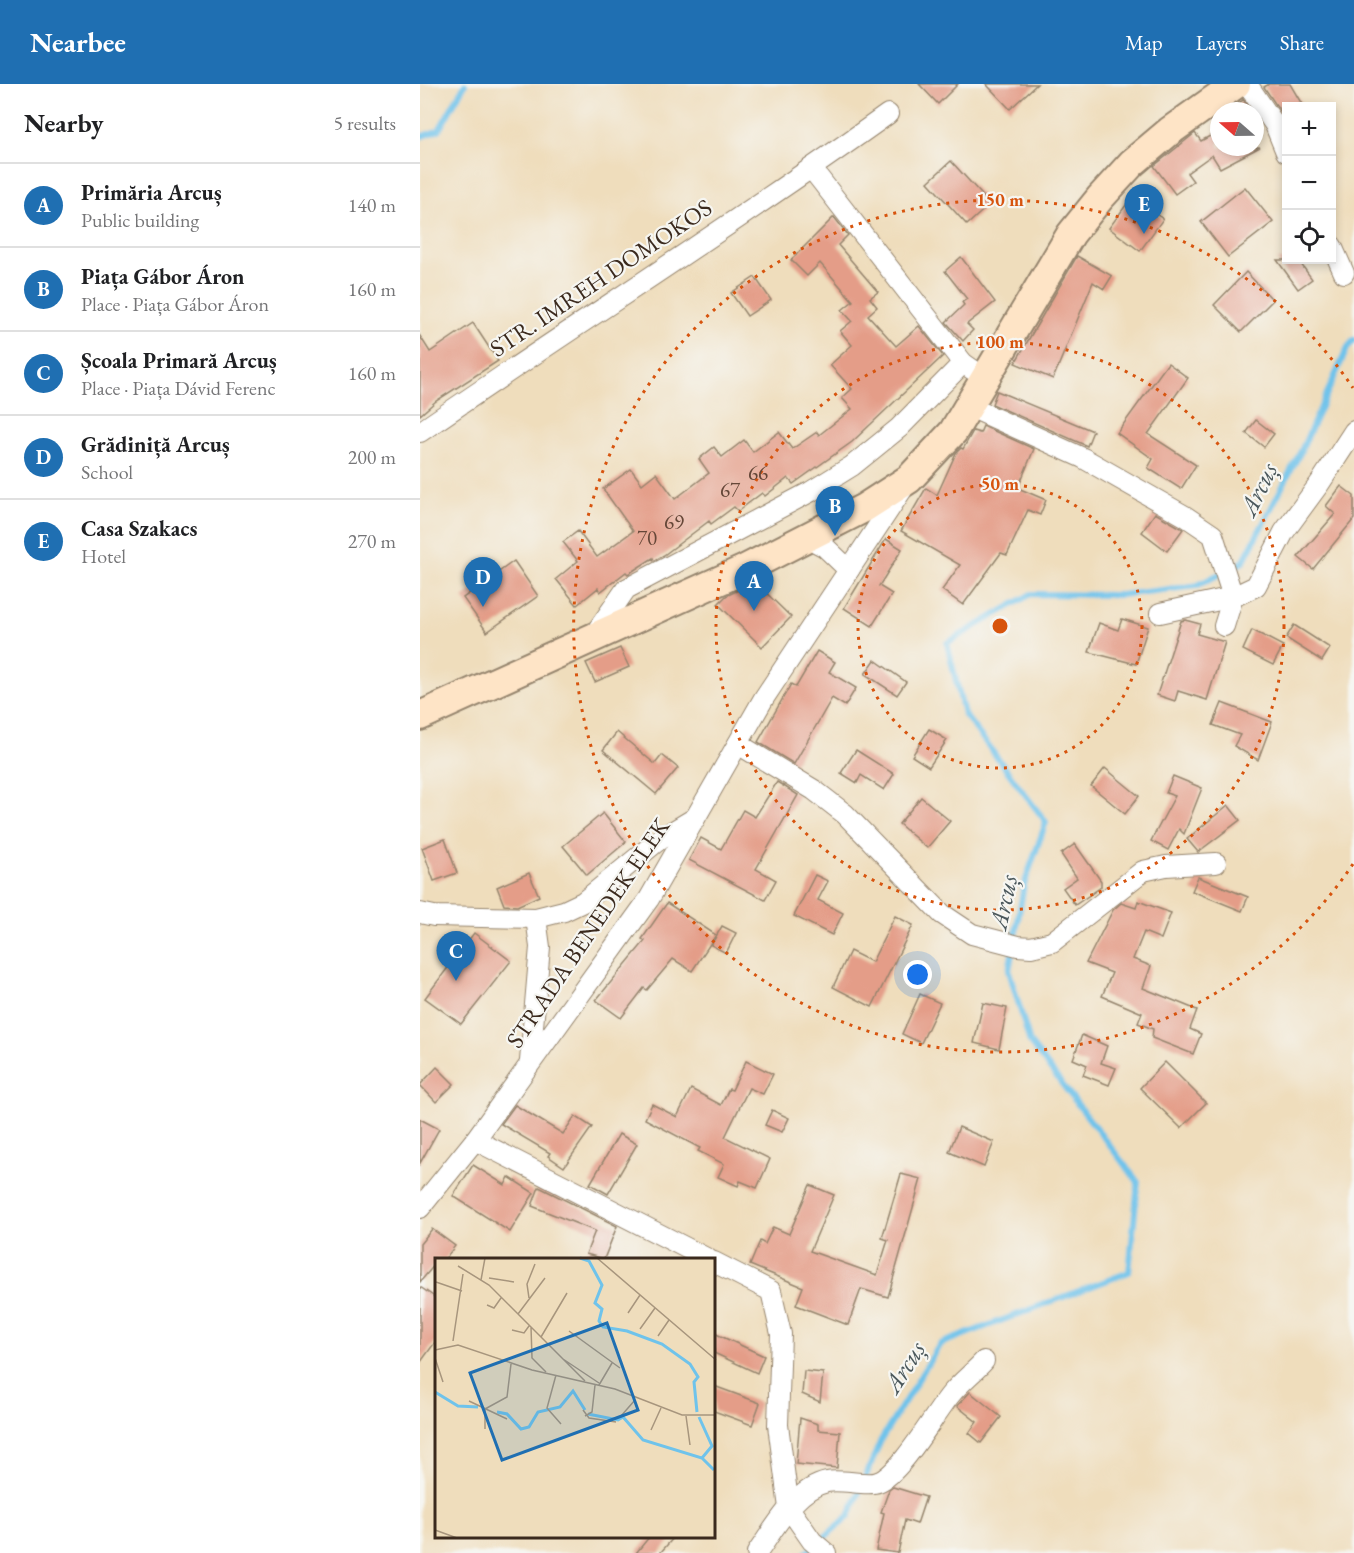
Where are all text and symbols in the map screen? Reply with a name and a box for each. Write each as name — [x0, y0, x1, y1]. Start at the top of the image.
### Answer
text: Nearbee — [30, 24, 126, 60]
text: Map — [1125, 29, 1163, 56]
text: Layers — [1196, 29, 1247, 56]
text: Share — [1280, 29, 1324, 56]
north arrow — [1210, 102, 1264, 156]
map controls — [1282, 102, 1336, 264]
button: + — [1282, 102, 1336, 156]
text: Nearby — [24, 106, 104, 140]
text: 5 results — [333, 110, 396, 136]
button: − — [1282, 156, 1336, 210]
text: Primăria Arcuș — [81, 178, 222, 207]
pin: E — [1124, 184, 1164, 234]
text: 150 m — [976, 188, 1024, 211]
text: A — [36, 192, 51, 218]
text: 140 m — [348, 192, 396, 218]
street label: STR. IMREH DOMOKOS — [484, 192, 718, 364]
text: Public building — [81, 207, 199, 233]
button: locate — [1282, 210, 1336, 264]
text: Piața Gábor Áron — [81, 262, 245, 291]
text: B — [37, 276, 50, 302]
text: 160 m — [348, 276, 396, 302]
text: Place · Piața Gábor Áron — [81, 291, 269, 317]
text: 100 m — [976, 330, 1024, 353]
text: Școala Primară Arcuș — [81, 346, 277, 375]
text: C — [36, 360, 51, 386]
text: 160 m — [348, 360, 396, 386]
text: Place · Piața Dávid Ferenc — [81, 375, 276, 401]
text: Grădiniță Arcuș — [81, 430, 230, 459]
text: D — [36, 444, 51, 470]
text: 200 m — [348, 444, 396, 470]
water label: Arcuș — [1230, 456, 1286, 523]
text: School — [81, 459, 133, 485]
house number: 66 — [748, 459, 768, 486]
text: 50 m — [981, 472, 1019, 495]
house number: 67 — [720, 476, 741, 503]
pin: B — [816, 486, 854, 536]
house number: 69 — [664, 508, 684, 535]
text: Casa Szakacs — [81, 514, 197, 543]
house number: 70 — [637, 524, 657, 551]
text: E — [38, 528, 49, 554]
text: 270 m — [348, 528, 396, 554]
text: Hotel — [81, 543, 126, 569]
pin: D — [464, 558, 502, 607]
pin: A — [734, 562, 774, 611]
centre of rings — [990, 616, 1010, 636]
street label: STRADA BENEDEK ELEK — [499, 811, 677, 1054]
water label: Arcuș — [980, 871, 1026, 934]
pin: C — [436, 932, 476, 981]
your location — [903, 960, 932, 989]
inset map — [435, 1258, 716, 1538]
water label: Arcuș — [874, 1334, 933, 1401]

